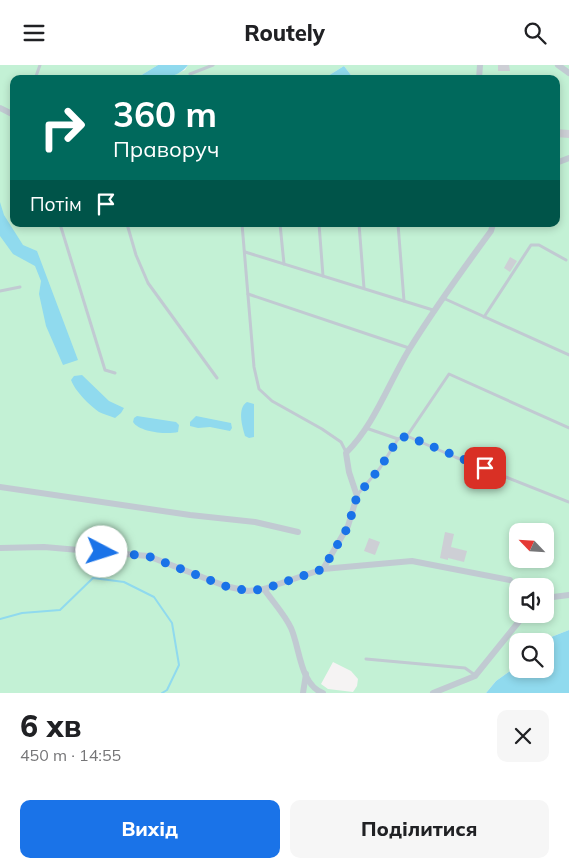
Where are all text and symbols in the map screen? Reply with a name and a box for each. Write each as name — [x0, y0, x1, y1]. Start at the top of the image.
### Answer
icon: menu — [20, 19, 48, 47]
text: Routely — [244, 19, 325, 47]
icon: search — [521, 19, 549, 47]
text: 360 m — [113, 92, 217, 136]
icon: right — [30, 95, 95, 160]
text: Праворуч — [113, 135, 219, 163]
icon: arrive — [92, 190, 120, 218]
text: Потім — [30, 192, 82, 216]
pin — [464, 447, 506, 489]
icon: arrive — [471, 454, 499, 482]
north arrow — [509, 523, 554, 567]
map controls — [509, 523, 554, 678]
position arrow — [75, 525, 127, 577]
button: sound — [509, 578, 554, 623]
button: search — [509, 633, 554, 678]
text: 6 хв — [20, 707, 81, 745]
button: close — [497, 710, 549, 762]
text: 450 m · 14:55 — [20, 745, 121, 765]
button: Вихід — [20, 800, 280, 858]
button: Поділитися — [290, 800, 549, 858]

